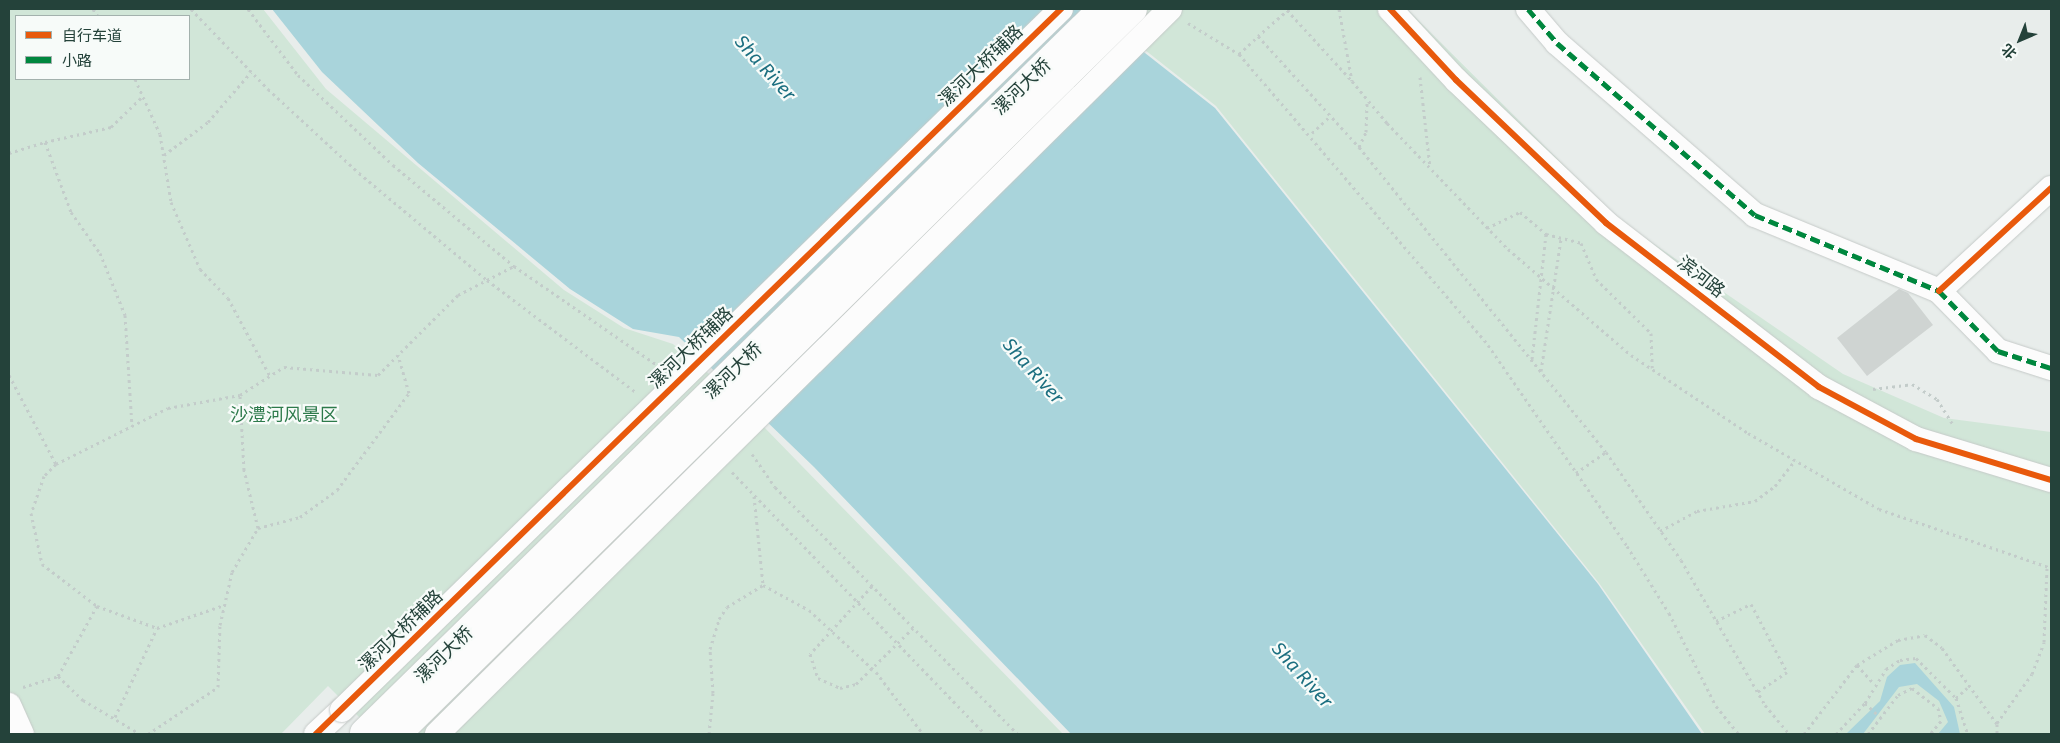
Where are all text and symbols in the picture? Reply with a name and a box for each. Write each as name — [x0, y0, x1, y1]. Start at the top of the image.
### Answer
legend — [15, 15, 190, 80]
north arrow — [1995, 15, 2045, 65]
street label: 漯河大桥辅路 — [935, 21, 1027, 111]
text: 自行车道 — [62, 27, 122, 45]
water label: Sha River — [730, 31, 800, 105]
text: 北 — [1998, 40, 2020, 62]
text: 小路 — [62, 52, 92, 70]
street label: 漯河大桥 — [989, 54, 1055, 120]
street label: 滨河路 — [1673, 252, 1729, 302]
street label: 漯河大桥辅路 — [645, 303, 737, 393]
water label: Sha River — [998, 334, 1068, 408]
street label: 漯河大桥 — [700, 338, 766, 404]
park label: 沙澧河风景区 — [230, 404, 338, 426]
street label: 漯河大桥辅路 — [355, 586, 447, 676]
street label: 漯河大桥 — [411, 622, 477, 688]
water label: Sha River — [1267, 638, 1337, 712]

